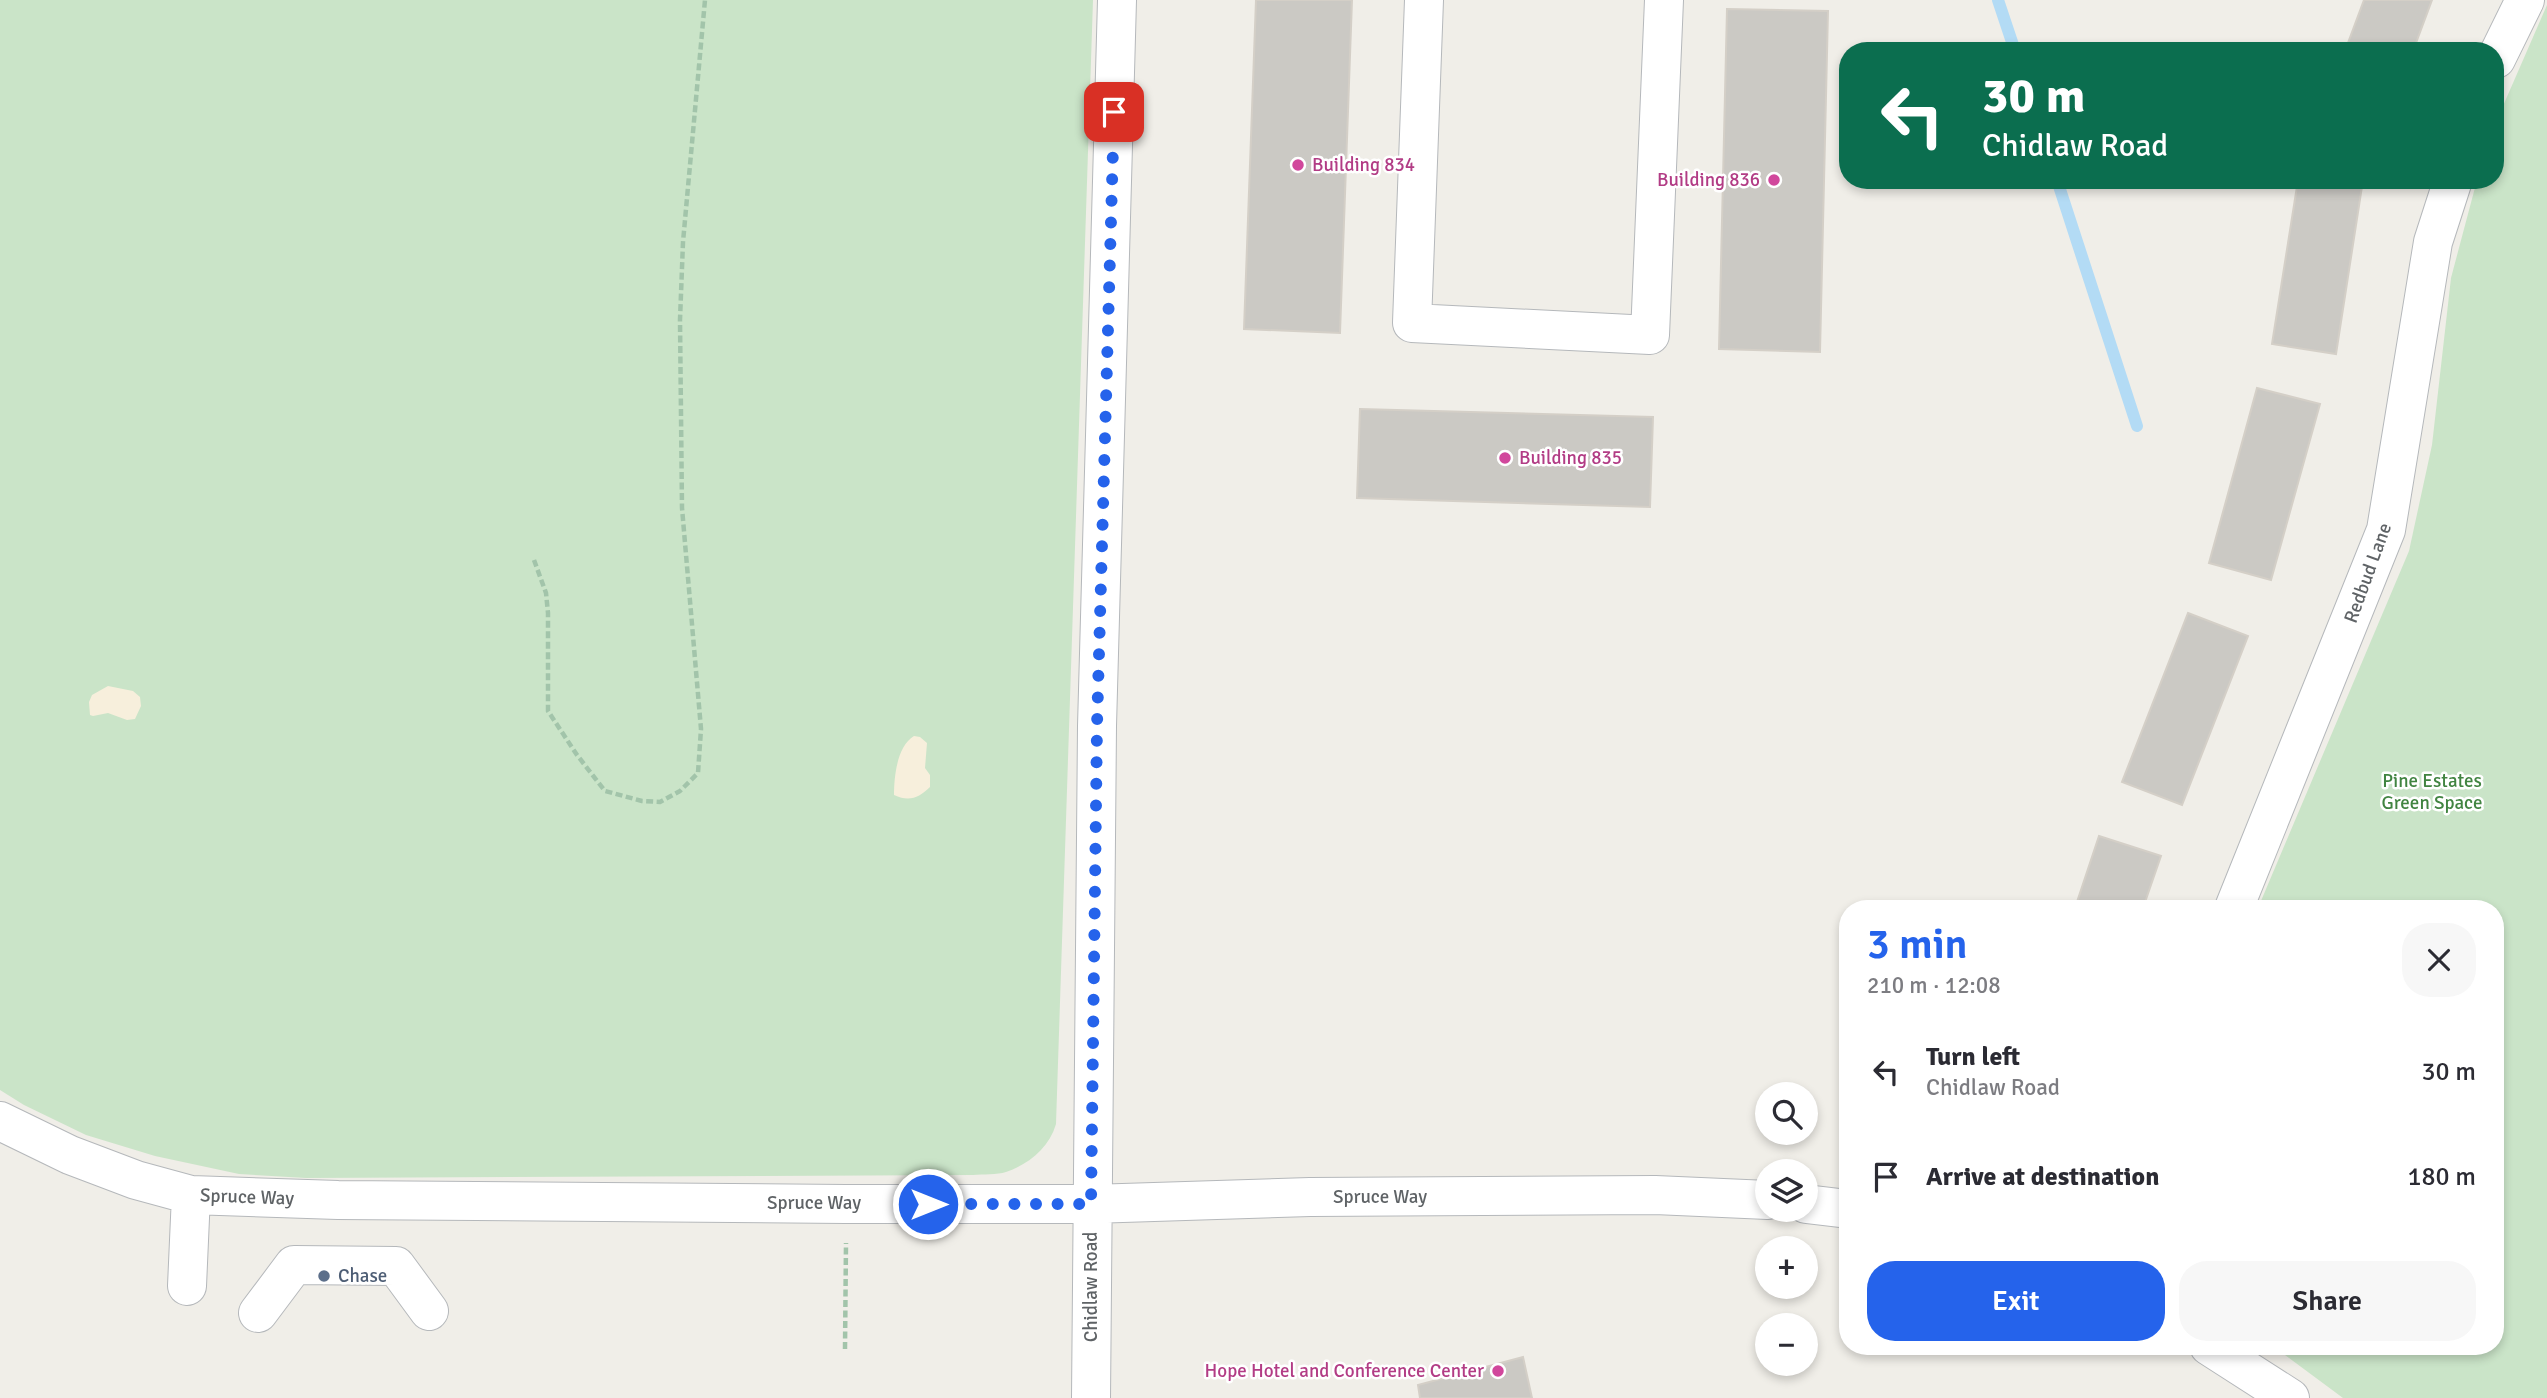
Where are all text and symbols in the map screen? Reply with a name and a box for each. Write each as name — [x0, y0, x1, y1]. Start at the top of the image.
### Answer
text: 30 m — [1982, 66, 2085, 126]
icon: left — [1867, 70, 1958, 161]
pin — [1084, 82, 1144, 142]
icon: arrive — [1095, 93, 1133, 131]
text: Chidlaw Road — [1982, 126, 2168, 165]
place label: Building 834 — [1312, 153, 1415, 177]
marker: Building 834 — [1290, 157, 1306, 173]
place label: Building 836 — [1657, 168, 1760, 192]
marker: Building 836 — [1766, 172, 1782, 188]
place label: Building 835 — [1519, 446, 1622, 470]
marker: Building 835 — [1497, 450, 1513, 466]
street label: Redbud Lane — [2339, 520, 2397, 626]
park label: Pine Estates Green Space — [2382, 769, 2482, 815]
text: 3 min — [1867, 919, 1968, 970]
button: close — [2402, 923, 2476, 997]
text: 210 m · 12:08 — [1867, 971, 2001, 1000]
text: Turn left — [1926, 1041, 2020, 1073]
icon: left — [1867, 1053, 1905, 1091]
text: 30 m — [2421, 1056, 2476, 1088]
text: Chidlaw Road — [1926, 1073, 2060, 1102]
map controls — [1755, 1082, 1818, 1376]
button: search — [1755, 1082, 1818, 1145]
icon: arrive — [1867, 1158, 1905, 1196]
button: layers — [1755, 1159, 1818, 1222]
text: Arrive at destination — [1926, 1161, 2159, 1193]
text: 180 m — [2407, 1161, 2476, 1193]
position arrow — [891, 1167, 965, 1241]
street label: Spruce Way — [199, 1183, 295, 1211]
street label: Spruce Way — [1333, 1185, 1427, 1209]
street label: Spruce Way — [767, 1191, 861, 1215]
street label: Chidlaw Road — [1079, 1232, 1103, 1342]
button: + — [1755, 1236, 1818, 1299]
button: Exit — [1867, 1261, 2165, 1341]
button: Share — [2179, 1261, 2476, 1341]
place label: Chase — [338, 1264, 387, 1288]
marker: Chase — [316, 1268, 332, 1284]
button: − — [1755, 1313, 1818, 1376]
place label: Hope Hotel and Conference Center — [1205, 1359, 1484, 1383]
marker: Hope Hotel and Conference Center — [1490, 1363, 1506, 1379]

